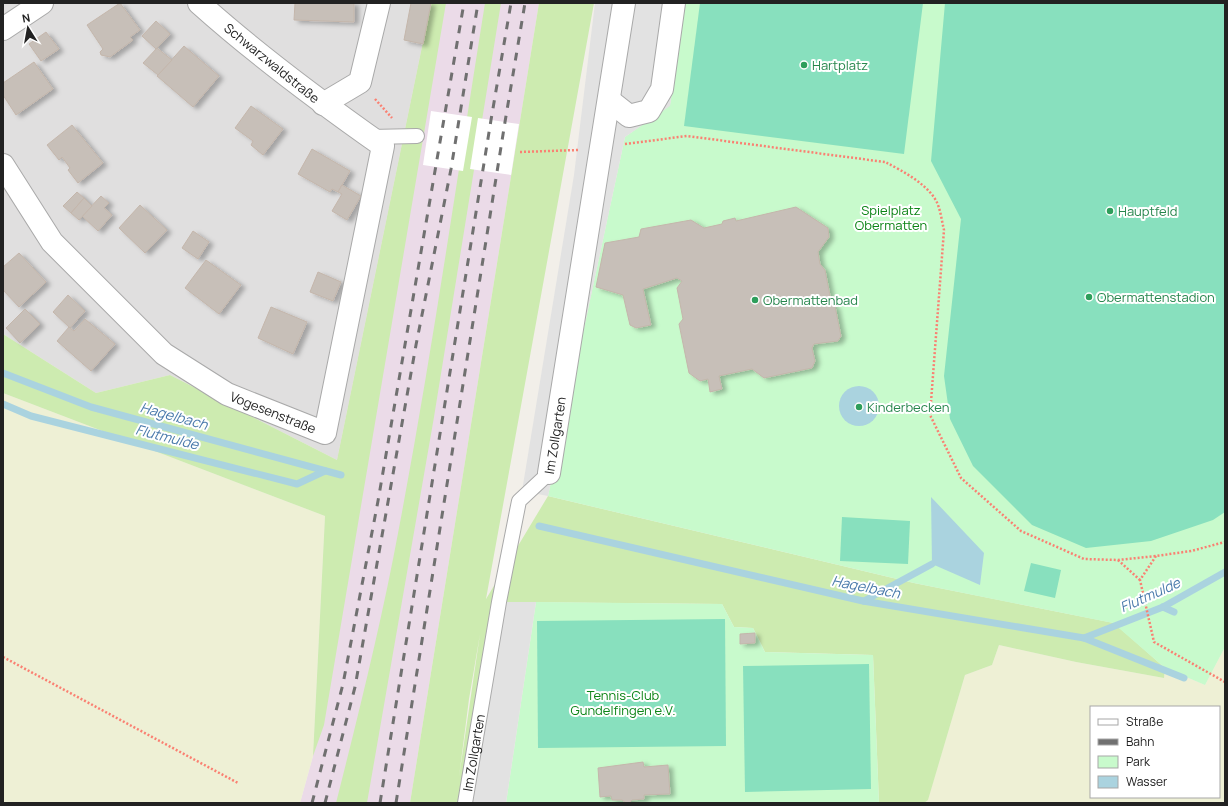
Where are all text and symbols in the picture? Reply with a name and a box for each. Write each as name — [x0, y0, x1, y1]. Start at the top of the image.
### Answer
north arrow — [8, 8, 48, 48]
text: N — [21, 10, 31, 26]
street label: Schwarzwaldstraße — [221, 19, 324, 107]
place label: Hartplatz — [812, 56, 868, 74]
marker: Hartplatz — [799, 60, 809, 70]
park label: Spielplatz Obermatten — [855, 201, 927, 234]
place label: Hauptfeld — [1118, 202, 1177, 220]
marker: Hauptfeld — [1105, 206, 1115, 216]
place label: Obermattenstadion — [1097, 288, 1215, 306]
place label: Obermattenbad — [763, 291, 858, 309]
marker: Obermattenstadion — [1084, 292, 1094, 302]
marker: Obermattenbad — [750, 295, 760, 305]
street label: Vogesenstraße — [228, 387, 319, 438]
street label: Im Zollgarten — [540, 395, 570, 475]
water label: Hagelbach — [138, 397, 211, 434]
place label: Kinderbecken — [867, 398, 949, 416]
marker: Kinderbecken — [854, 402, 864, 412]
water label: Flutmulde — [134, 420, 201, 454]
water label: Hagelbach — [830, 571, 903, 603]
water label: Flutmulde — [1117, 572, 1184, 616]
park label: Tennis-Club Gundelfingen e.V. — [571, 686, 675, 719]
legend — [1090, 706, 1220, 798]
street label: Im Zollgarten — [458, 713, 489, 793]
text: Straße — [1126, 713, 1163, 730]
text: Bahn — [1126, 733, 1154, 750]
text: Park — [1126, 753, 1151, 770]
text: Wasser — [1126, 773, 1168, 790]

